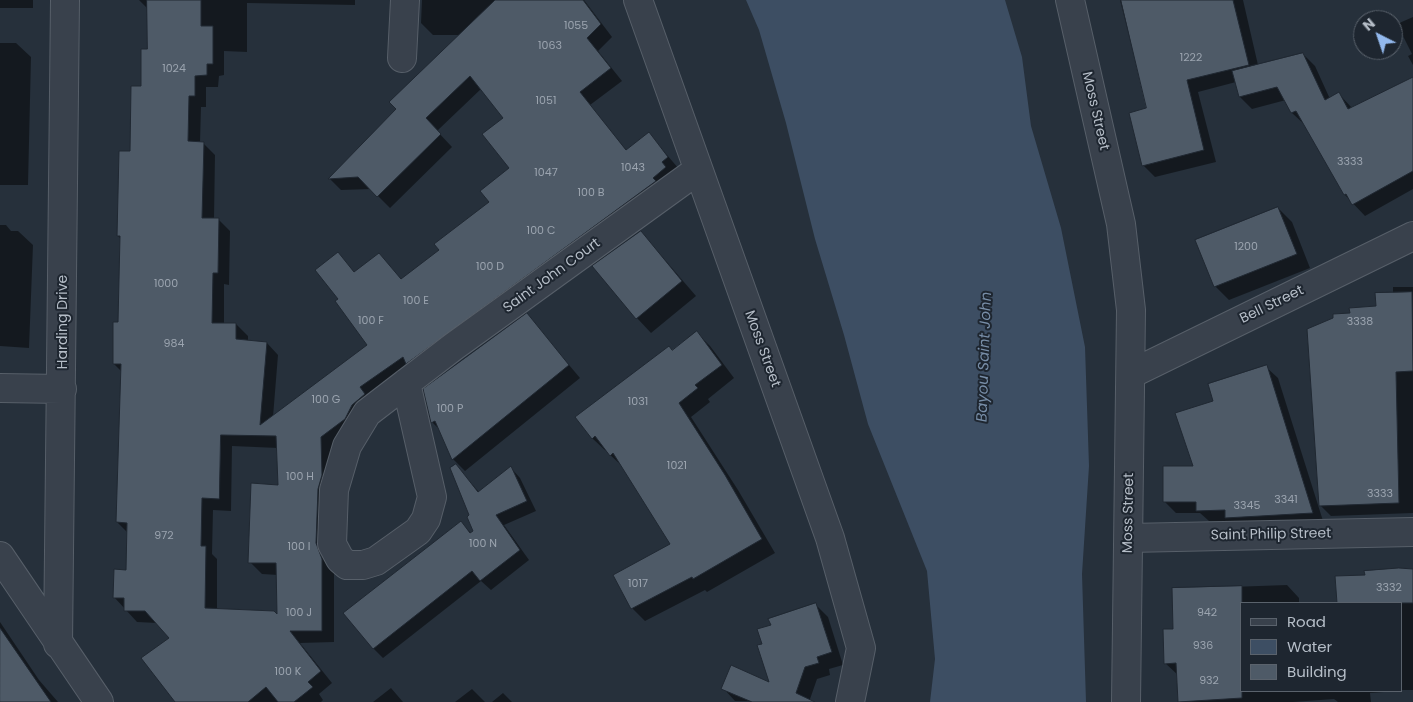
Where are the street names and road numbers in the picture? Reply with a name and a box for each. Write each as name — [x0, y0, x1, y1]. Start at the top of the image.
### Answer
street label: Moss Street — [1078, 70, 1112, 152]
street label: Saint John Court — [500, 235, 604, 317]
street label: Harding Drive — [55, 275, 71, 369]
street label: Bell Street — [1237, 282, 1307, 328]
street label: Moss Street — [740, 308, 784, 390]
street label: Moss Street — [1120, 473, 1138, 553]
street label: Saint Philip Street — [1211, 526, 1331, 544]

